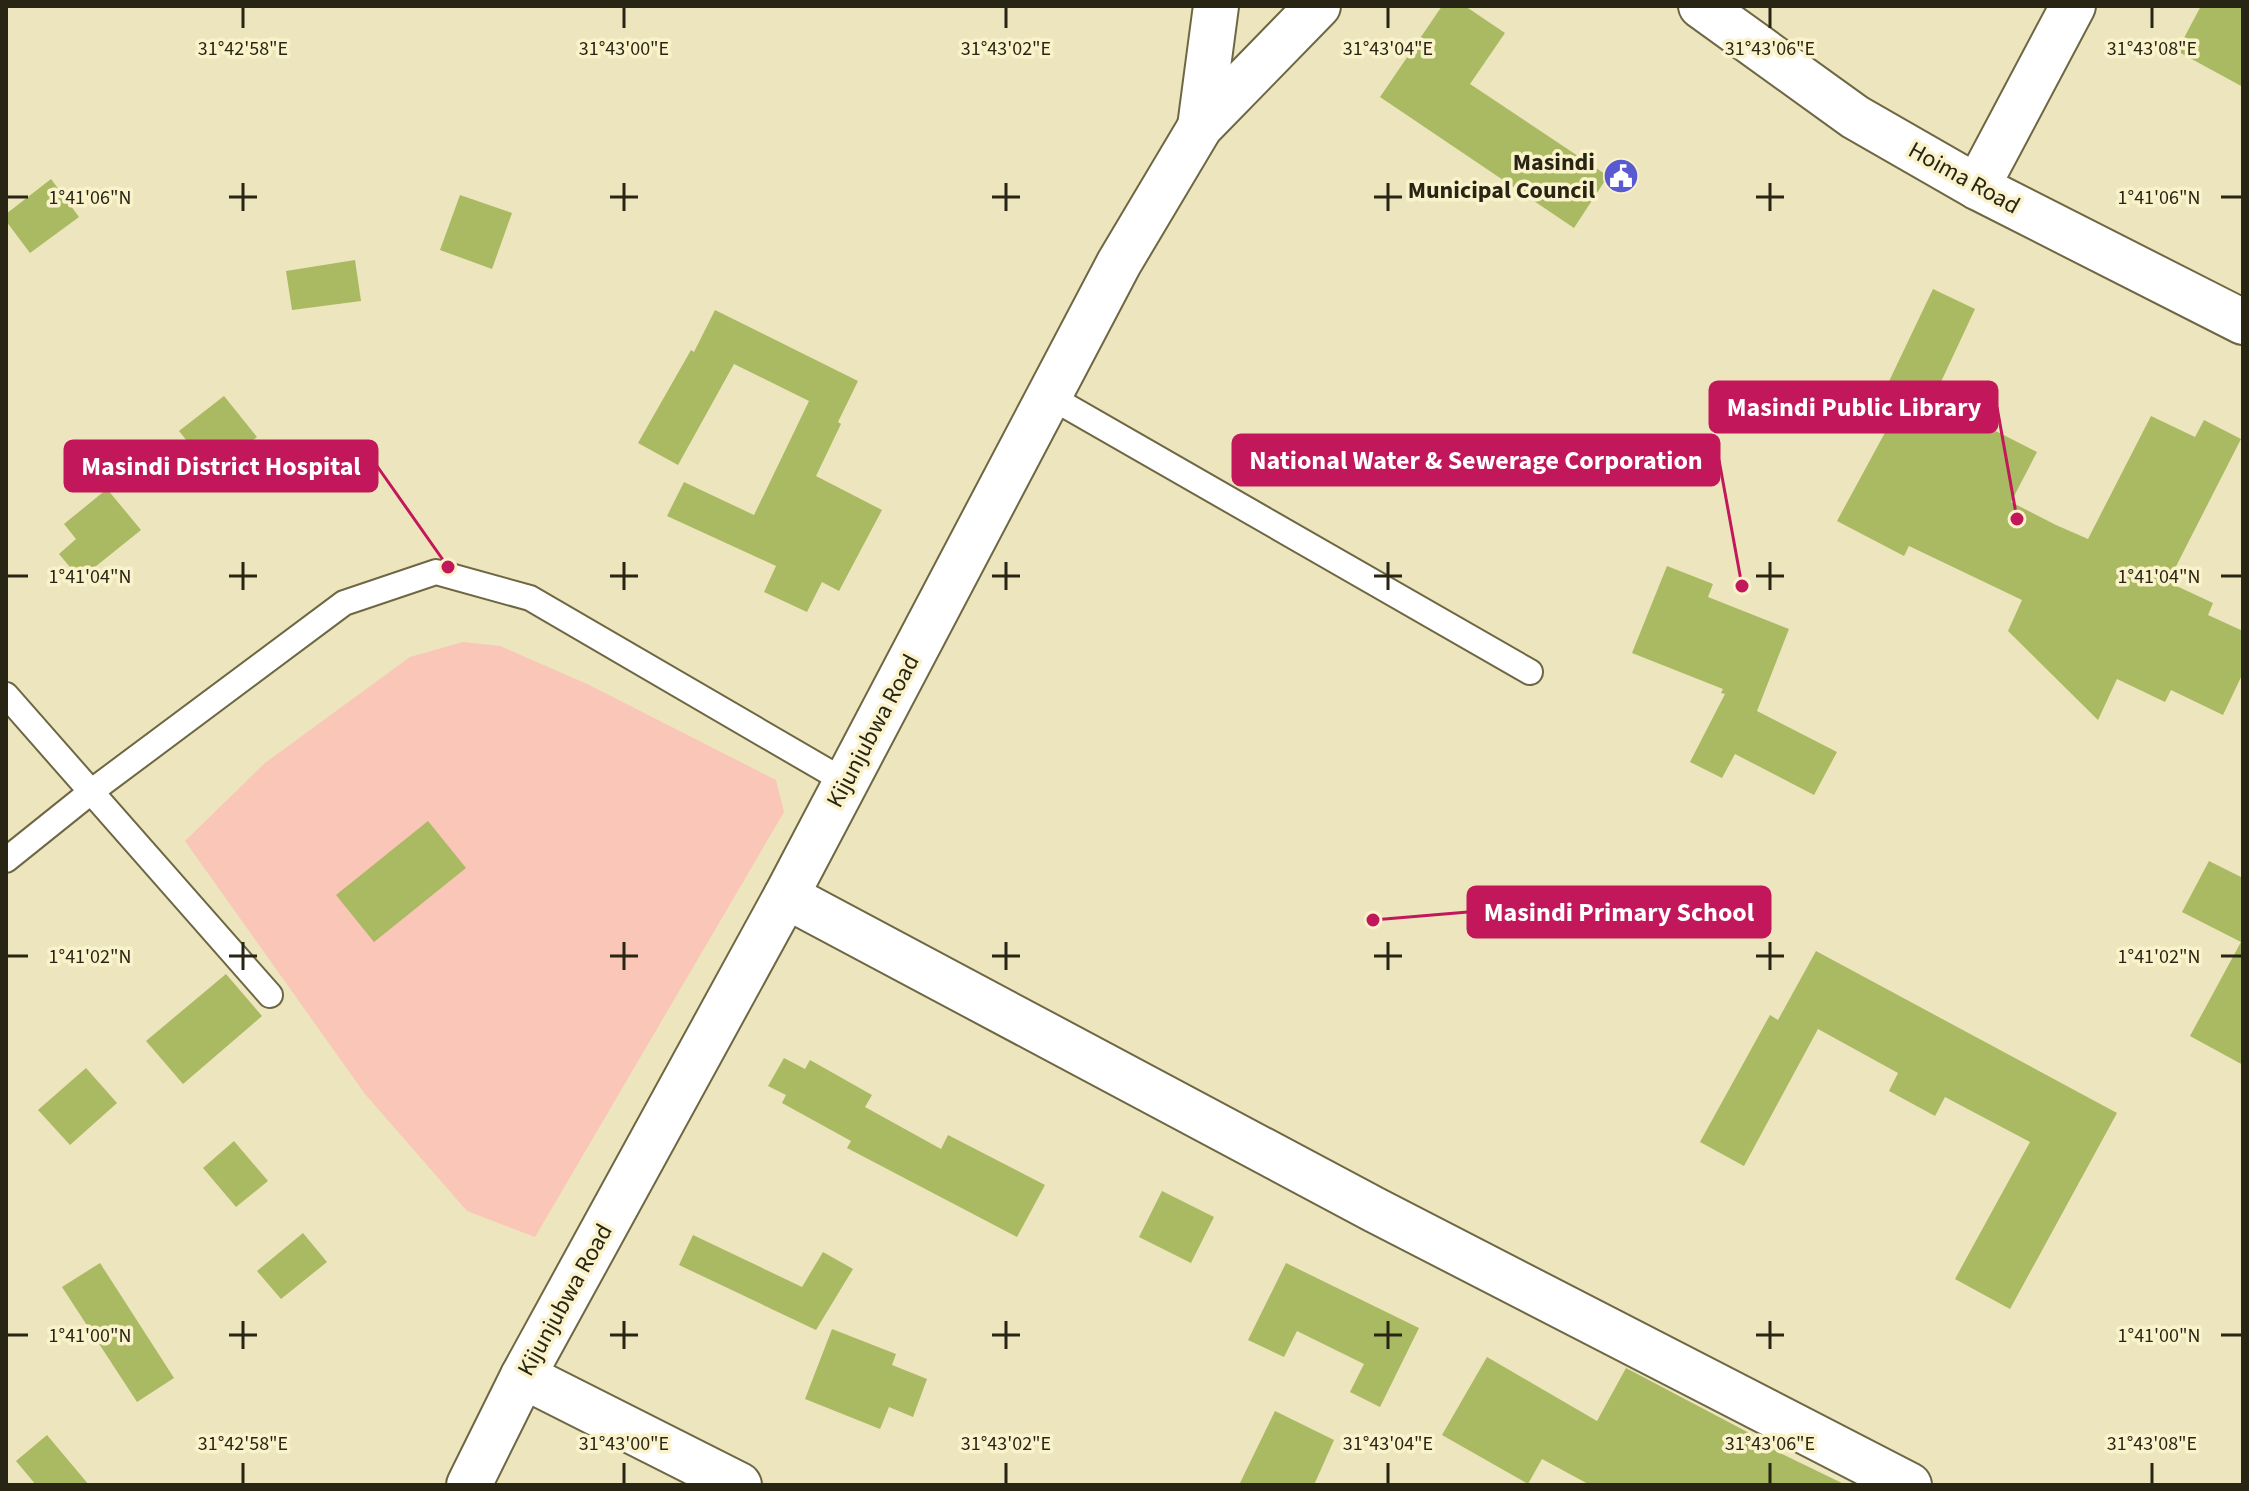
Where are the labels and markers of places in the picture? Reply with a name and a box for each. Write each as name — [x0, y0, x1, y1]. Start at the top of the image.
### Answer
place label: Masindi Municipal Council — [1408, 145, 1595, 208]
public building icon: Masindi Municipal Council — [1602, 157, 1640, 195]
callout: Masindi Public Library — [1710, 382, 1997, 432]
callout: National Water & Sewerage Corporation — [1233, 435, 1719, 485]
callout: Masindi District Hospital — [65, 441, 377, 491]
callout: Masindi Primary School — [1468, 887, 1770, 937]

